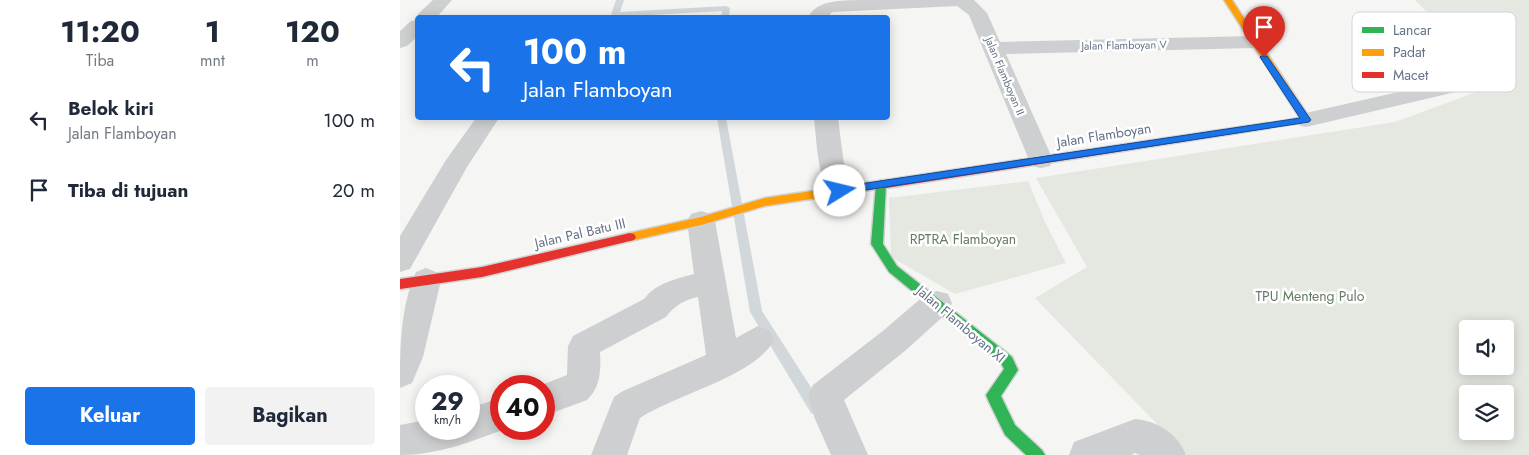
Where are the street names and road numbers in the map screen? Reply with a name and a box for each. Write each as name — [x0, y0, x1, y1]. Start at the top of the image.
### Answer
street label: Jalan Flamboyan II — [981, 33, 1029, 118]
street label: Jalan Flamboyan V — [1079, 36, 1168, 54]
street label: Jalan Flamboyan — [1053, 118, 1153, 153]
street label: Jalan Pal Batu III — [531, 213, 627, 254]
street label: Jalan Flamboyan XI — [911, 280, 1010, 367]

